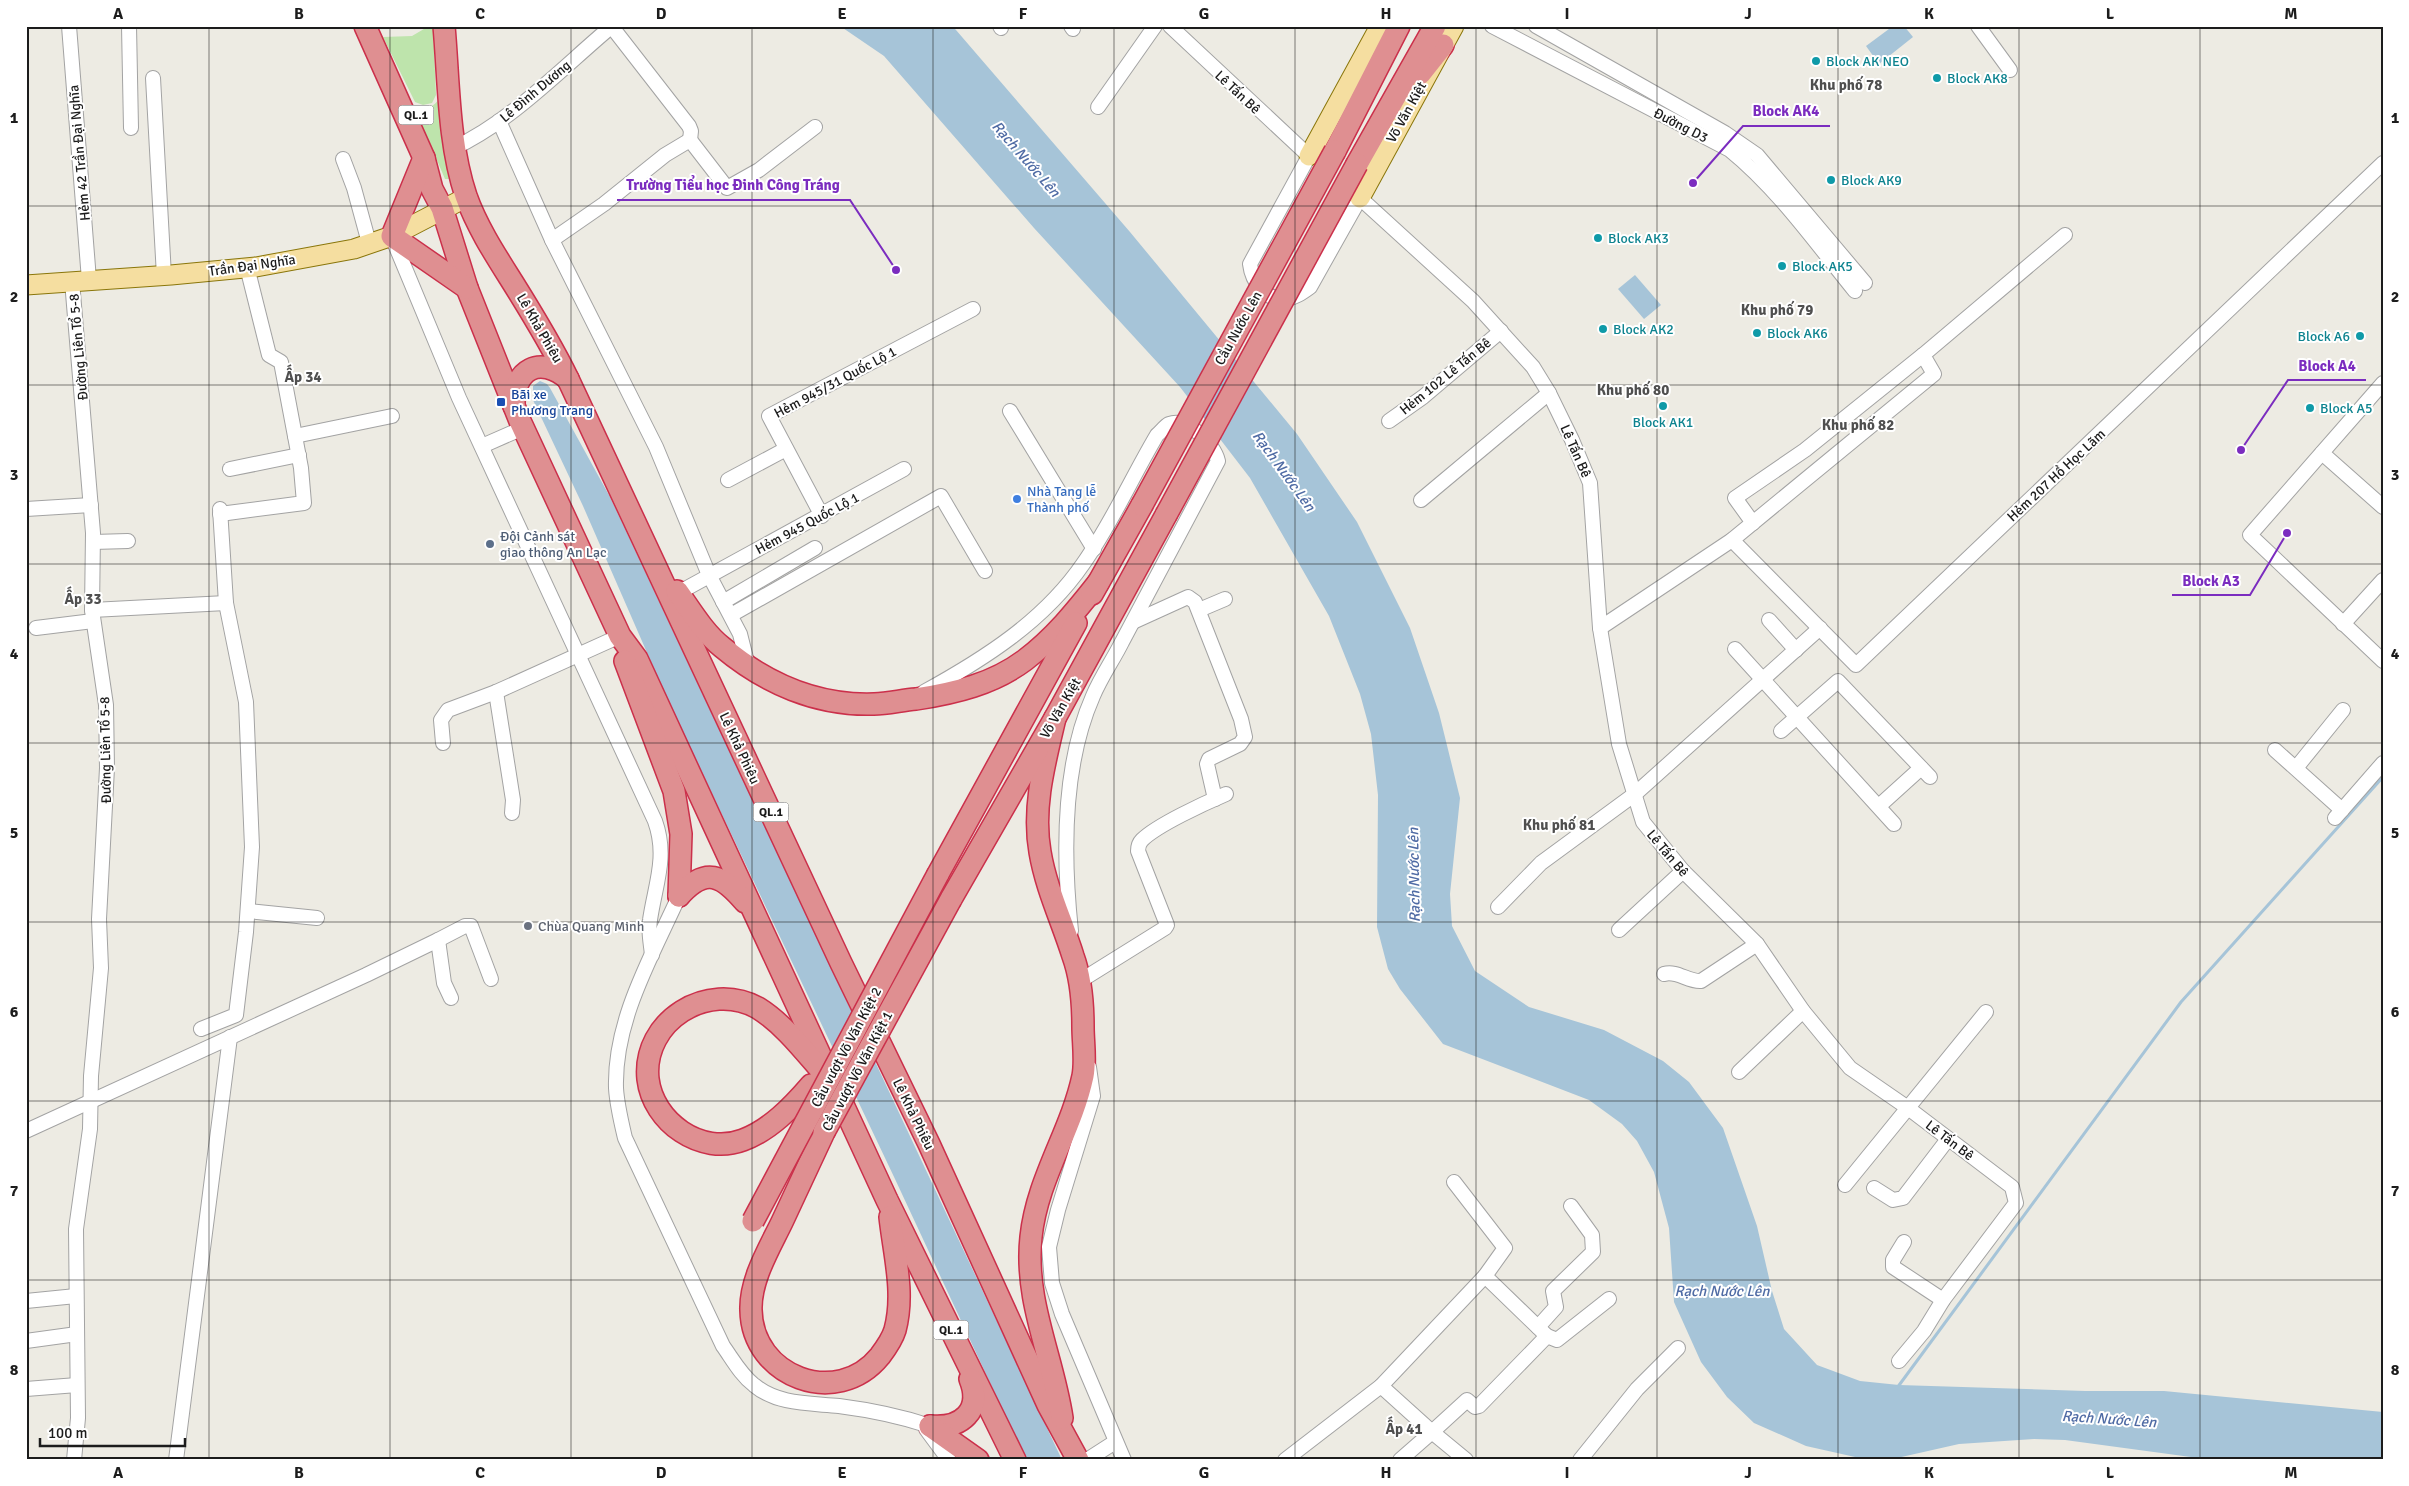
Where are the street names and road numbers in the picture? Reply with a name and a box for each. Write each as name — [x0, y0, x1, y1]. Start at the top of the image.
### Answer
street label: Lê Đình Dương — [496, 57, 574, 126]
street label: Lê Tấn Bê — [1211, 67, 1264, 118]
street label: Võ Văn Kiệt — [1383, 79, 1430, 146]
street label: Hẻm 42 Trần Đại Nghĩa — [65, 84, 94, 222]
street label: Đường D3 — [1651, 104, 1711, 146]
road number: QL.1 — [398, 106, 434, 124]
street label: Trần Đại Nghĩa — [207, 251, 297, 280]
street label: Cầu Nước Lên — [1211, 288, 1266, 368]
street label: Lê Khả Phiêu — [513, 291, 566, 366]
street label: Đường Liên Tổ 5-8 — [65, 293, 92, 401]
street label: Hẻm 102 Lê Tấn Bê — [1396, 334, 1494, 418]
street label: Hẻm 945/31 Quốc Lộ 1 — [771, 343, 899, 422]
street label: Lê Tấn Bê — [1556, 422, 1595, 480]
street label: Hẻm 207 Hồ Học Lãm — [2004, 425, 2109, 525]
street label: Hẻm 945 Quốc Lộ 1 — [752, 489, 862, 558]
street label: Võ Văn Kiệt — [1036, 675, 1085, 742]
street label: Đường Liên Tổ 5-8 — [96, 696, 115, 804]
street label: Lê Khả Phiêu — [716, 710, 764, 787]
road number: QL.1 — [754, 802, 788, 822]
street label: Lê Tấn Bê — [1643, 826, 1692, 880]
street label: Cầu vượt Võ Văn Kiệt 2 — [808, 984, 885, 1110]
street label: Cầu vượt Võ Văn Kiệt 1 — [819, 1008, 896, 1134]
street label: Lê Khả Phiêu — [889, 1076, 938, 1153]
street label: Lê Tấn Bê — [1922, 1117, 1977, 1164]
road number: QL.1 — [934, 1320, 968, 1340]

